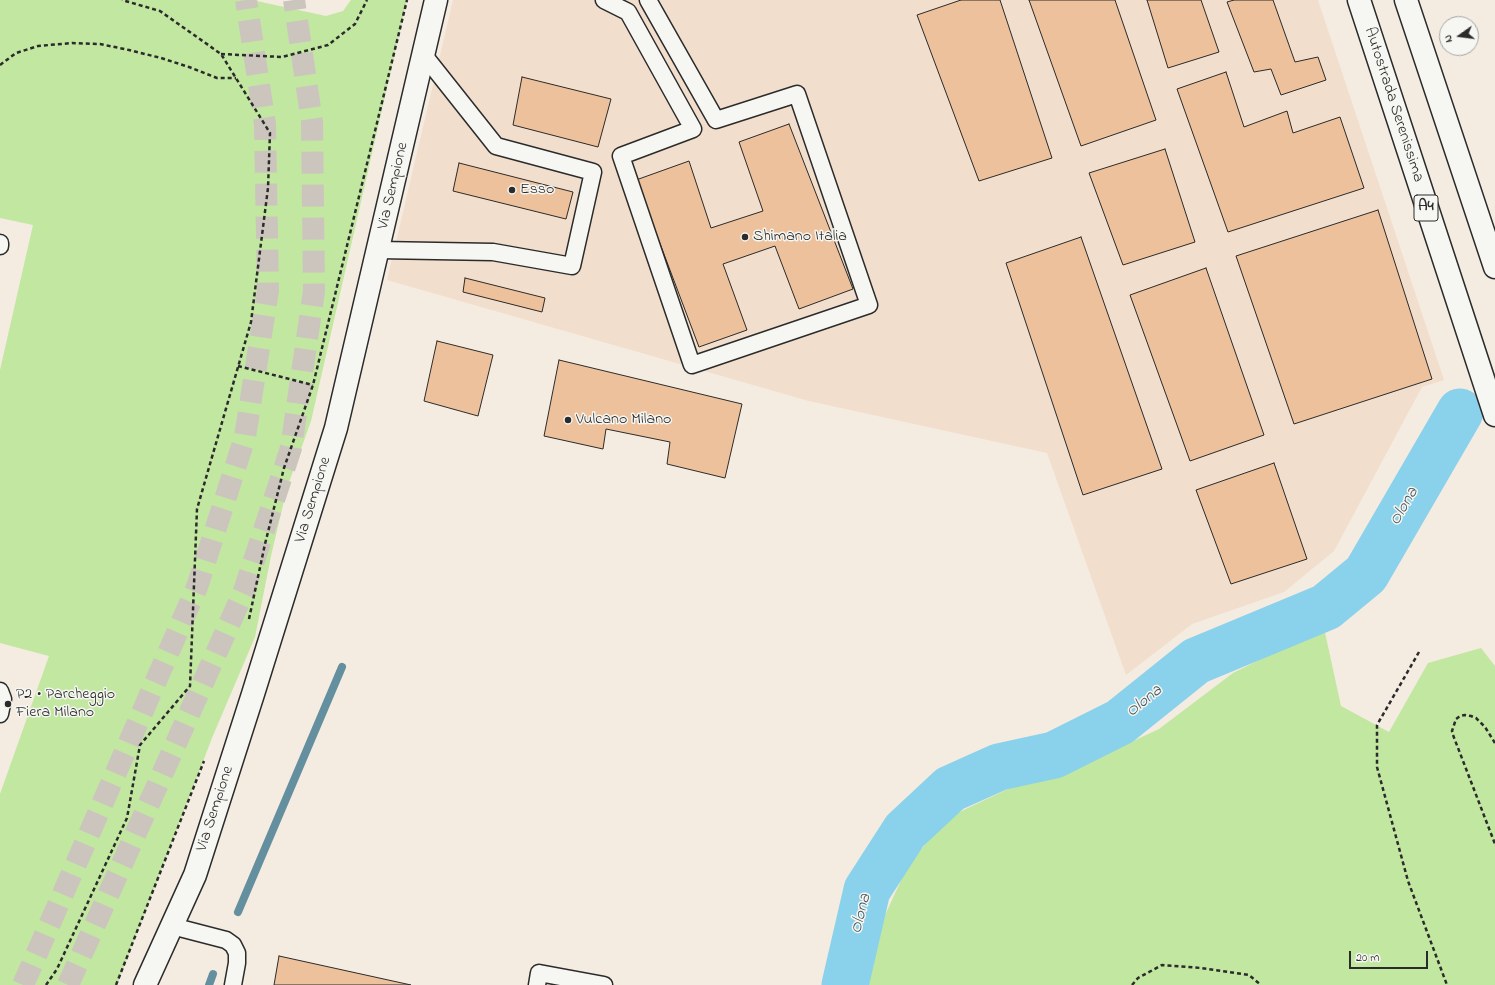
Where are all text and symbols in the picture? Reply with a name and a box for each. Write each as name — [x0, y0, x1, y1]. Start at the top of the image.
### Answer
north arrow — [1439, 16, 1479, 56]
street label: Autostrada Serenissima — [1359, 25, 1427, 185]
text: N — [1440, 33, 1457, 44]
street label: Via Sempione — [375, 141, 413, 231]
place label: Esso — [520, 180, 554, 200]
marker: Esso — [507, 185, 517, 195]
road number: A4 — [1414, 195, 1438, 221]
place label: Shimano Italia — [753, 227, 847, 247]
marker: Shimano Italia — [740, 232, 750, 242]
place label: Vulcano Milano — [576, 410, 671, 430]
marker: Vulcano Milano — [563, 415, 573, 425]
street label: Via Sempione — [292, 455, 336, 545]
water label: Olona — [1386, 484, 1424, 530]
water label: Olona — [1123, 681, 1167, 723]
place label: P2 • Parcheggio Fiera Milano — [16, 685, 115, 723]
marker: P2 • Parcheggio Fiera Milano — [3, 699, 13, 709]
street label: Via Sempione — [193, 764, 239, 854]
water label: Olona — [847, 892, 877, 936]
scale bar — [1351, 943, 1430, 969]
text: 20 m — [1356, 949, 1379, 967]

